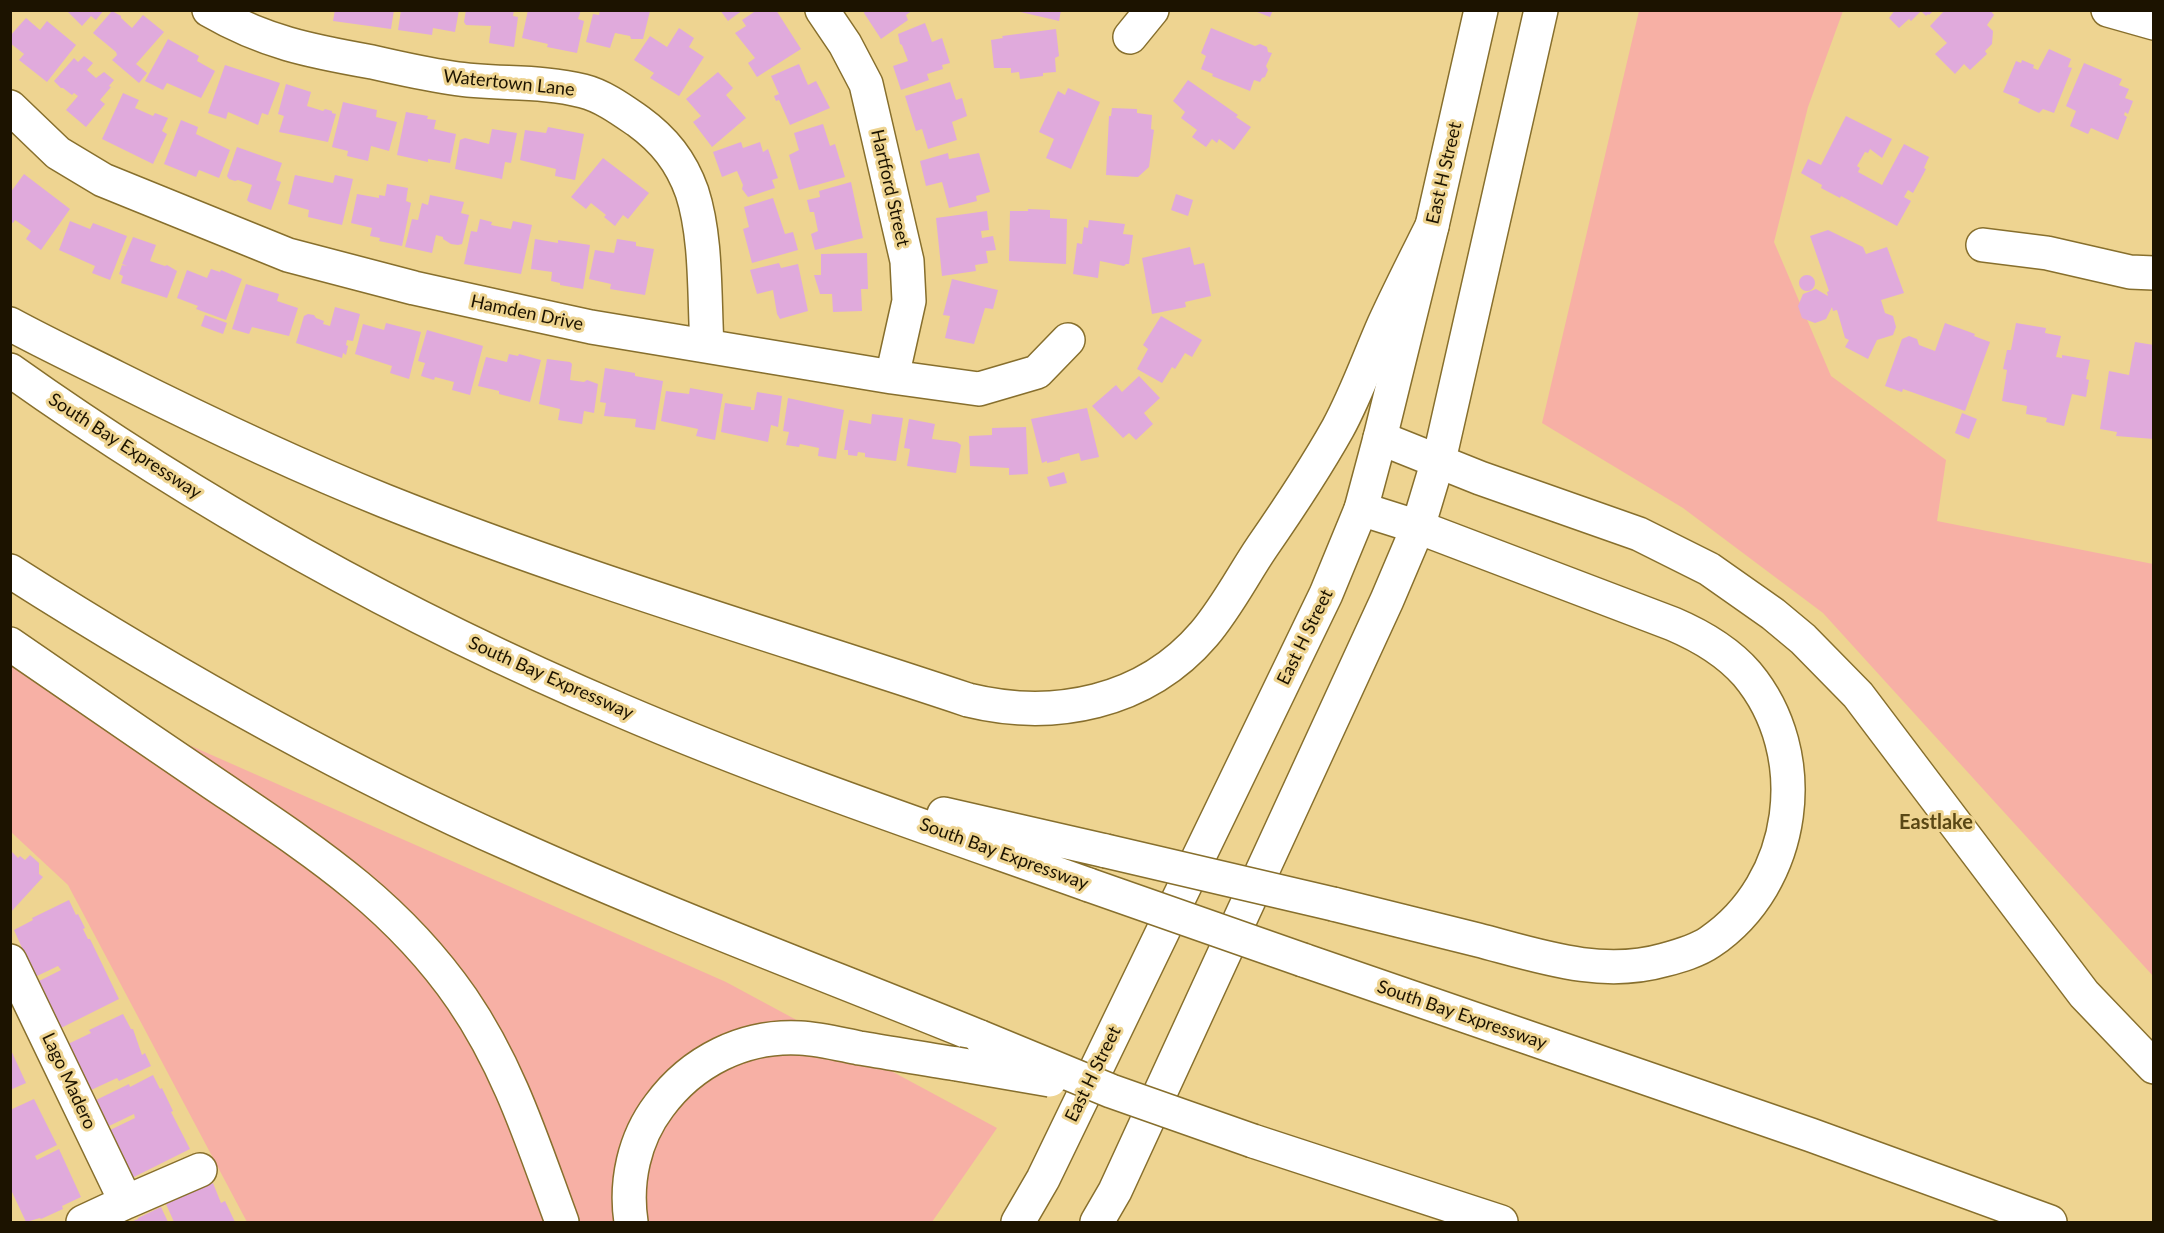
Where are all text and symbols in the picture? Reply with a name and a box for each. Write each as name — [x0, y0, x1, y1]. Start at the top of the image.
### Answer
street label: Watertown Lane — [442, 65, 576, 101]
street label: East H Street — [1422, 120, 1466, 226]
street label: Hartford Street — [866, 127, 914, 249]
street label: Hamden Drive — [469, 291, 585, 335]
street label: South Bay Expressway — [45, 388, 205, 504]
street label: East H Street — [1273, 586, 1337, 688]
street label: South Bay Expressway — [465, 632, 637, 724]
district label: Eastlake — [1899, 811, 1973, 835]
street label: South Bay Expressway — [917, 813, 1091, 895]
street label: South Bay Expressway — [1374, 976, 1550, 1054]
street label: East H Street — [1061, 1023, 1125, 1125]
street label: Lago Madero — [37, 1029, 101, 1133]

